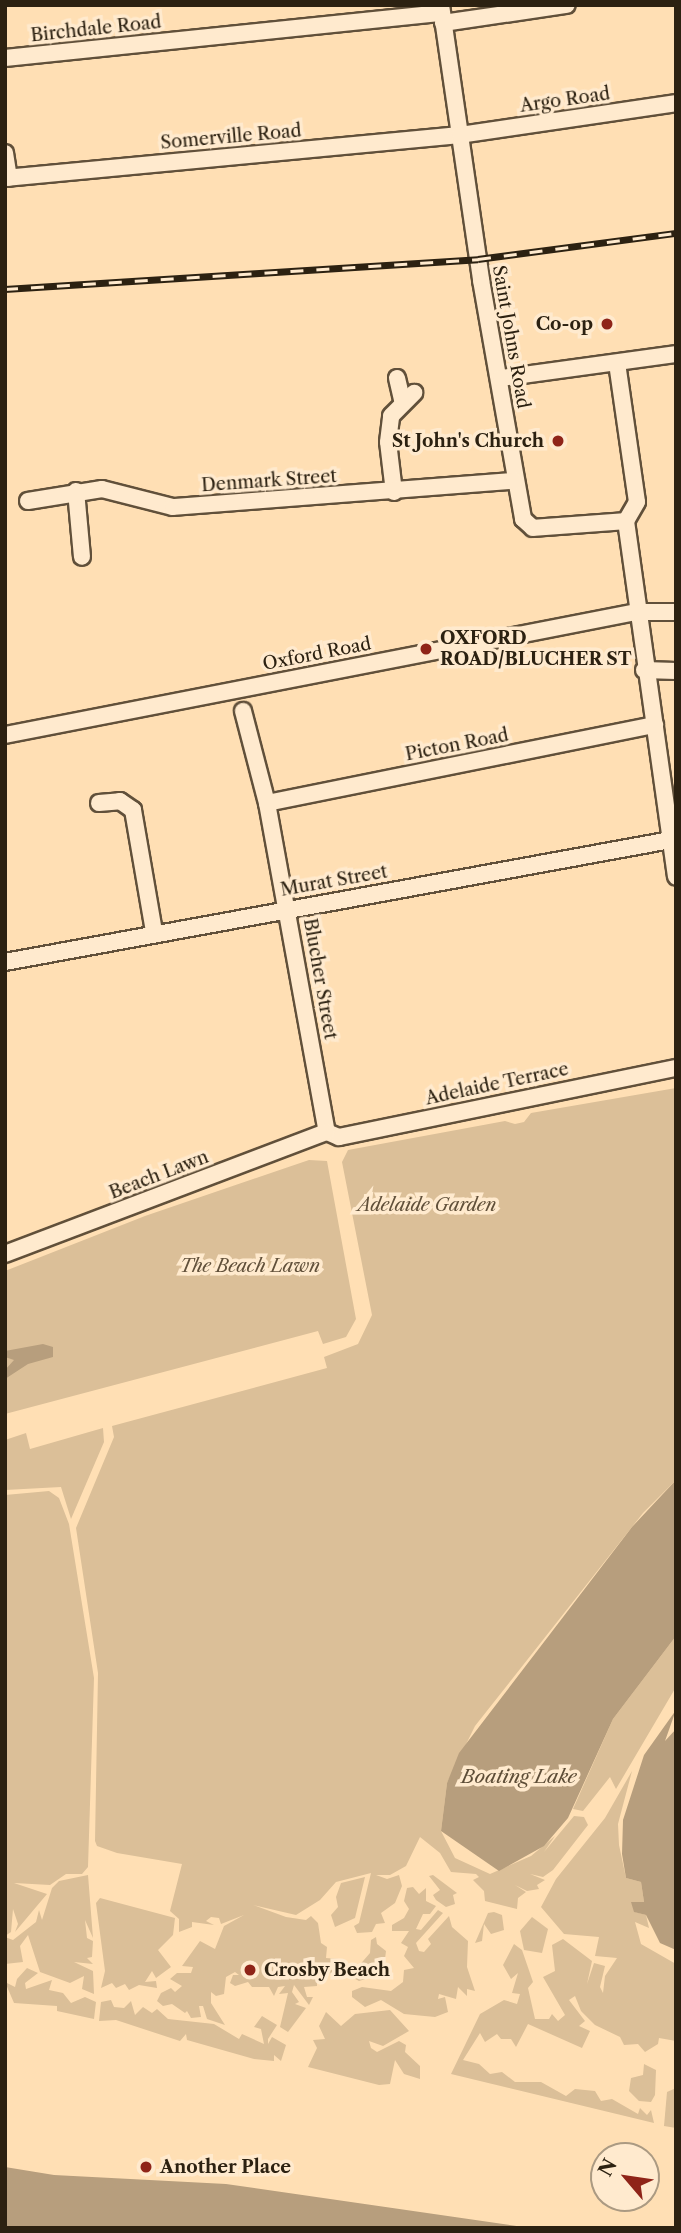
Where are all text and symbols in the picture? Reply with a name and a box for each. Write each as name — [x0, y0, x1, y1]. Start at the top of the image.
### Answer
street label: Birchdale Road — [30, 11, 162, 47]
street label: Argo Road — [519, 83, 611, 117]
street label: Somerville Road — [160, 120, 302, 154]
street label: Saint Johns Road — [488, 264, 534, 410]
place label: Co-op — [536, 313, 593, 335]
marker: Co-op — [599, 316, 615, 332]
place label: St John's Church — [392, 430, 544, 452]
marker: St John's Church — [550, 433, 566, 449]
street label: Denmark Street — [200, 465, 338, 497]
place label: OXFORD ROAD/BLUCHER ST — [440, 628, 632, 670]
street label: Oxford Road — [261, 633, 373, 675]
marker: OXFORD ROAD/BLUCHER ST — [418, 641, 434, 657]
street label: Picton Road — [404, 724, 510, 766]
street label: Murat Street — [279, 861, 389, 901]
street label: Blucher Street — [299, 917, 341, 1041]
street label: Adelaide Terrace — [423, 1058, 571, 1110]
street label: Beach Lawn — [106, 1146, 212, 1204]
park label: Adelaide Garden — [358, 1194, 496, 1216]
park label: The Beach Lawn — [180, 1255, 320, 1277]
water label: Boating Lake — [461, 1766, 577, 1788]
place label: Crosby Beach — [264, 1959, 391, 1981]
marker: Crosby Beach — [242, 1962, 258, 1978]
north arrow — [590, 2142, 660, 2212]
text: N — [594, 2155, 622, 2180]
place label: Another Place — [160, 2156, 291, 2178]
marker: Another Place — [138, 2159, 154, 2175]

